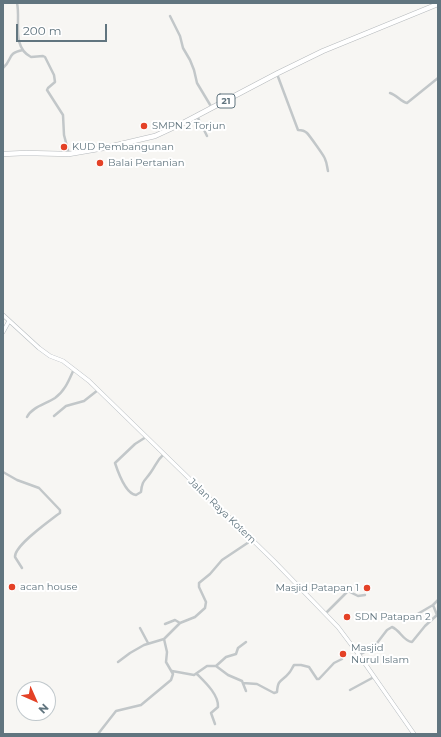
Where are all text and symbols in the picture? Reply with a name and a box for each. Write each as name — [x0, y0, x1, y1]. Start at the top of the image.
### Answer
scale bar — [18, 16, 109, 42]
text: 200 m — [23, 23, 62, 38]
road number: 21 — [217, 94, 235, 108]
place label: SMPN 2 Torjun — [152, 120, 226, 132]
marker: SMPN 2 Torjun — [139, 121, 149, 131]
place label: KUD Pembangunan — [72, 141, 174, 153]
marker: KUD Pembangunan — [59, 142, 69, 152]
place label: Balai Pertanian — [108, 157, 184, 169]
marker: Balai Pertanian — [95, 158, 105, 168]
street label: Jalan Raya Kotem — [186, 476, 258, 546]
place label: acan house — [20, 581, 77, 593]
marker: acan house — [7, 582, 17, 592]
place label: Masjid Patapan 1 — [276, 582, 359, 594]
marker: Masjid Patapan 1 — [362, 583, 372, 593]
place label: SDN Patapan 2 — [355, 611, 431, 623]
marker: SDN Patapan 2 — [342, 612, 352, 622]
place label: Masjid Nurul Islam — [351, 642, 409, 666]
marker: Masjid Nurul Islam — [338, 649, 348, 659]
north arrow — [16, 681, 56, 721]
text: N — [36, 701, 52, 717]

